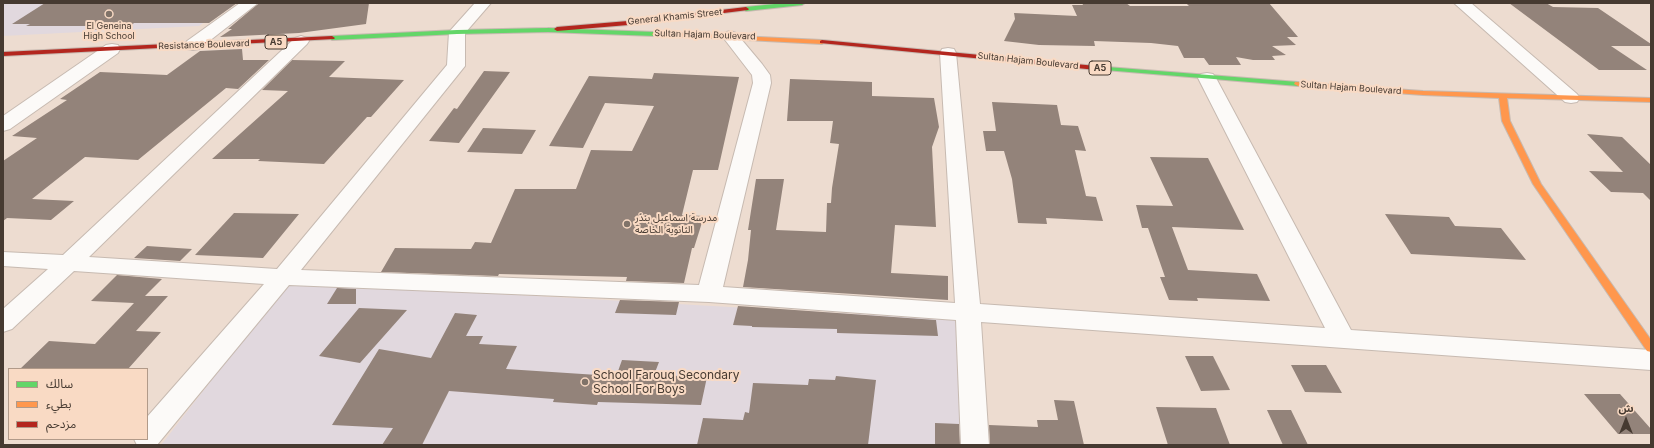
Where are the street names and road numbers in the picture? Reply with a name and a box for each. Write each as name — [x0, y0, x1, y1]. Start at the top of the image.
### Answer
street label: General Khamis Street — [627, 7, 723, 27]
street label: Sultan Hajam Boulevard — [654, 28, 756, 42]
road number: A5 — [265, 35, 287, 49]
street label: Resistance Boulevard — [158, 38, 250, 52]
street label: Sultan Hajam Boulevard — [977, 50, 1079, 72]
road number: A5 — [1089, 61, 1111, 75]
street label: Sultan Hajam Boulevard — [1300, 79, 1402, 97]

